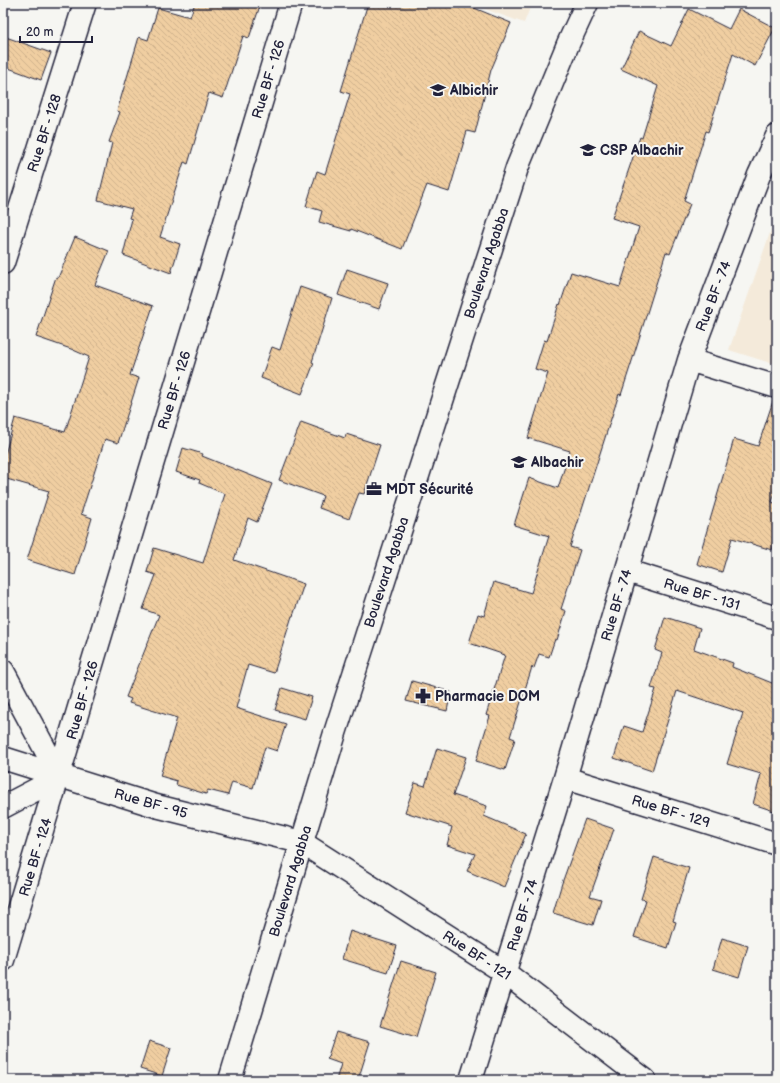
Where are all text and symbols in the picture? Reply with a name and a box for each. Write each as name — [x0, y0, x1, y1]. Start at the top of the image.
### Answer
scale bar — [20, 18, 92, 44]
text: 20 m — [26, 25, 53, 40]
street label: Rue BF - 126 — [248, 37, 289, 121]
school or university icon: Albichir — [429, 81, 447, 99]
place label: Albichir — [449, 82, 498, 99]
street label: Rue BF - 128 — [24, 92, 65, 174]
school or university icon: CSP Albachir — [579, 141, 597, 159]
place label: CSP Albachir — [600, 142, 684, 159]
street label: Boulevard Agabba — [461, 206, 512, 321]
street label: Rue BF - 74 — [692, 258, 735, 334]
street label: Rue BF - 126 — [154, 348, 195, 432]
school or university icon: Albachir — [510, 453, 528, 471]
place label: Albachir — [530, 454, 584, 471]
office icon: MDT Sécurité — [365, 480, 383, 498]
place label: MDT Sécurité — [386, 481, 474, 498]
street label: Boulevard Agabba — [361, 515, 412, 630]
street label: Rue BF - 74 — [597, 567, 636, 643]
street label: Rue BF - 131 — [662, 575, 742, 614]
street label: Rue BF - 126 — [63, 658, 102, 742]
pharmacy icon: Pharmacie DOM — [414, 687, 432, 705]
place label: Pharmacie DOM — [435, 688, 540, 705]
street label: Rue BF - 95 — [112, 785, 189, 822]
street label: Rue BF - 129 — [630, 791, 712, 831]
street label: Rue BF - 124 — [15, 815, 56, 899]
street label: Boulevard Agabba — [265, 823, 316, 939]
street label: Rue BF - 74 — [503, 877, 542, 953]
street label: Rue BF - 121 — [439, 927, 514, 984]

